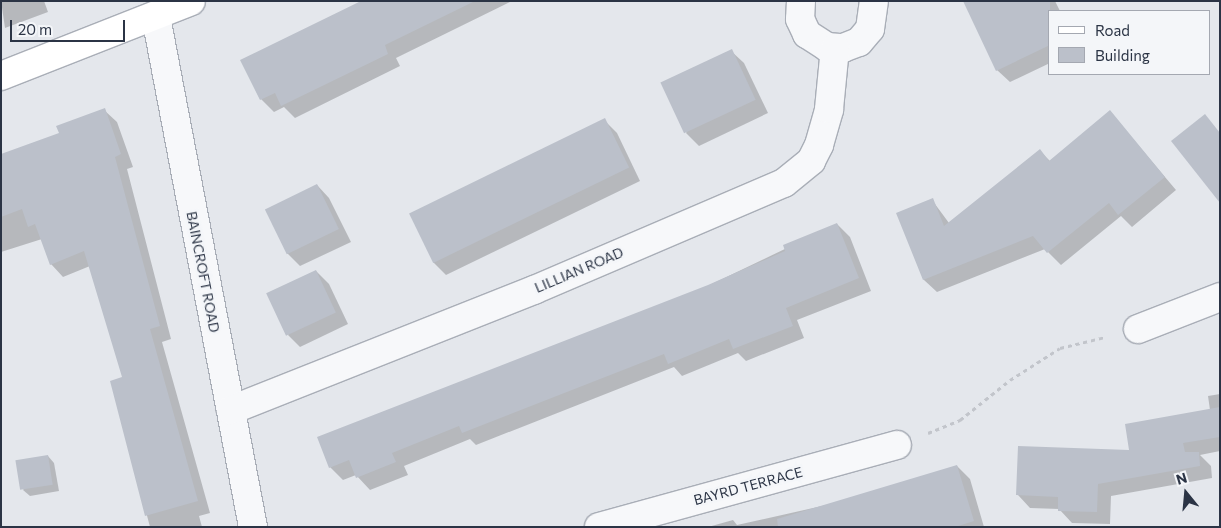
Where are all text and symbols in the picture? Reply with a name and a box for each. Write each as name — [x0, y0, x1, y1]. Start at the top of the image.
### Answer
scale bar — [12, 10, 128, 42]
legend — [1048, 10, 1211, 75]
text: 20 m — [18, 20, 52, 38]
text: Road — [1095, 21, 1130, 39]
text: Building — [1095, 46, 1150, 64]
street label: BAINCROFT ROAD — [183, 210, 223, 334]
street label: LILLIAN ROAD — [532, 244, 626, 296]
street label: BAYRD TERRACE — [692, 463, 804, 509]
north arrow — [1161, 468, 1211, 518]
text: N — [1174, 469, 1189, 488]

